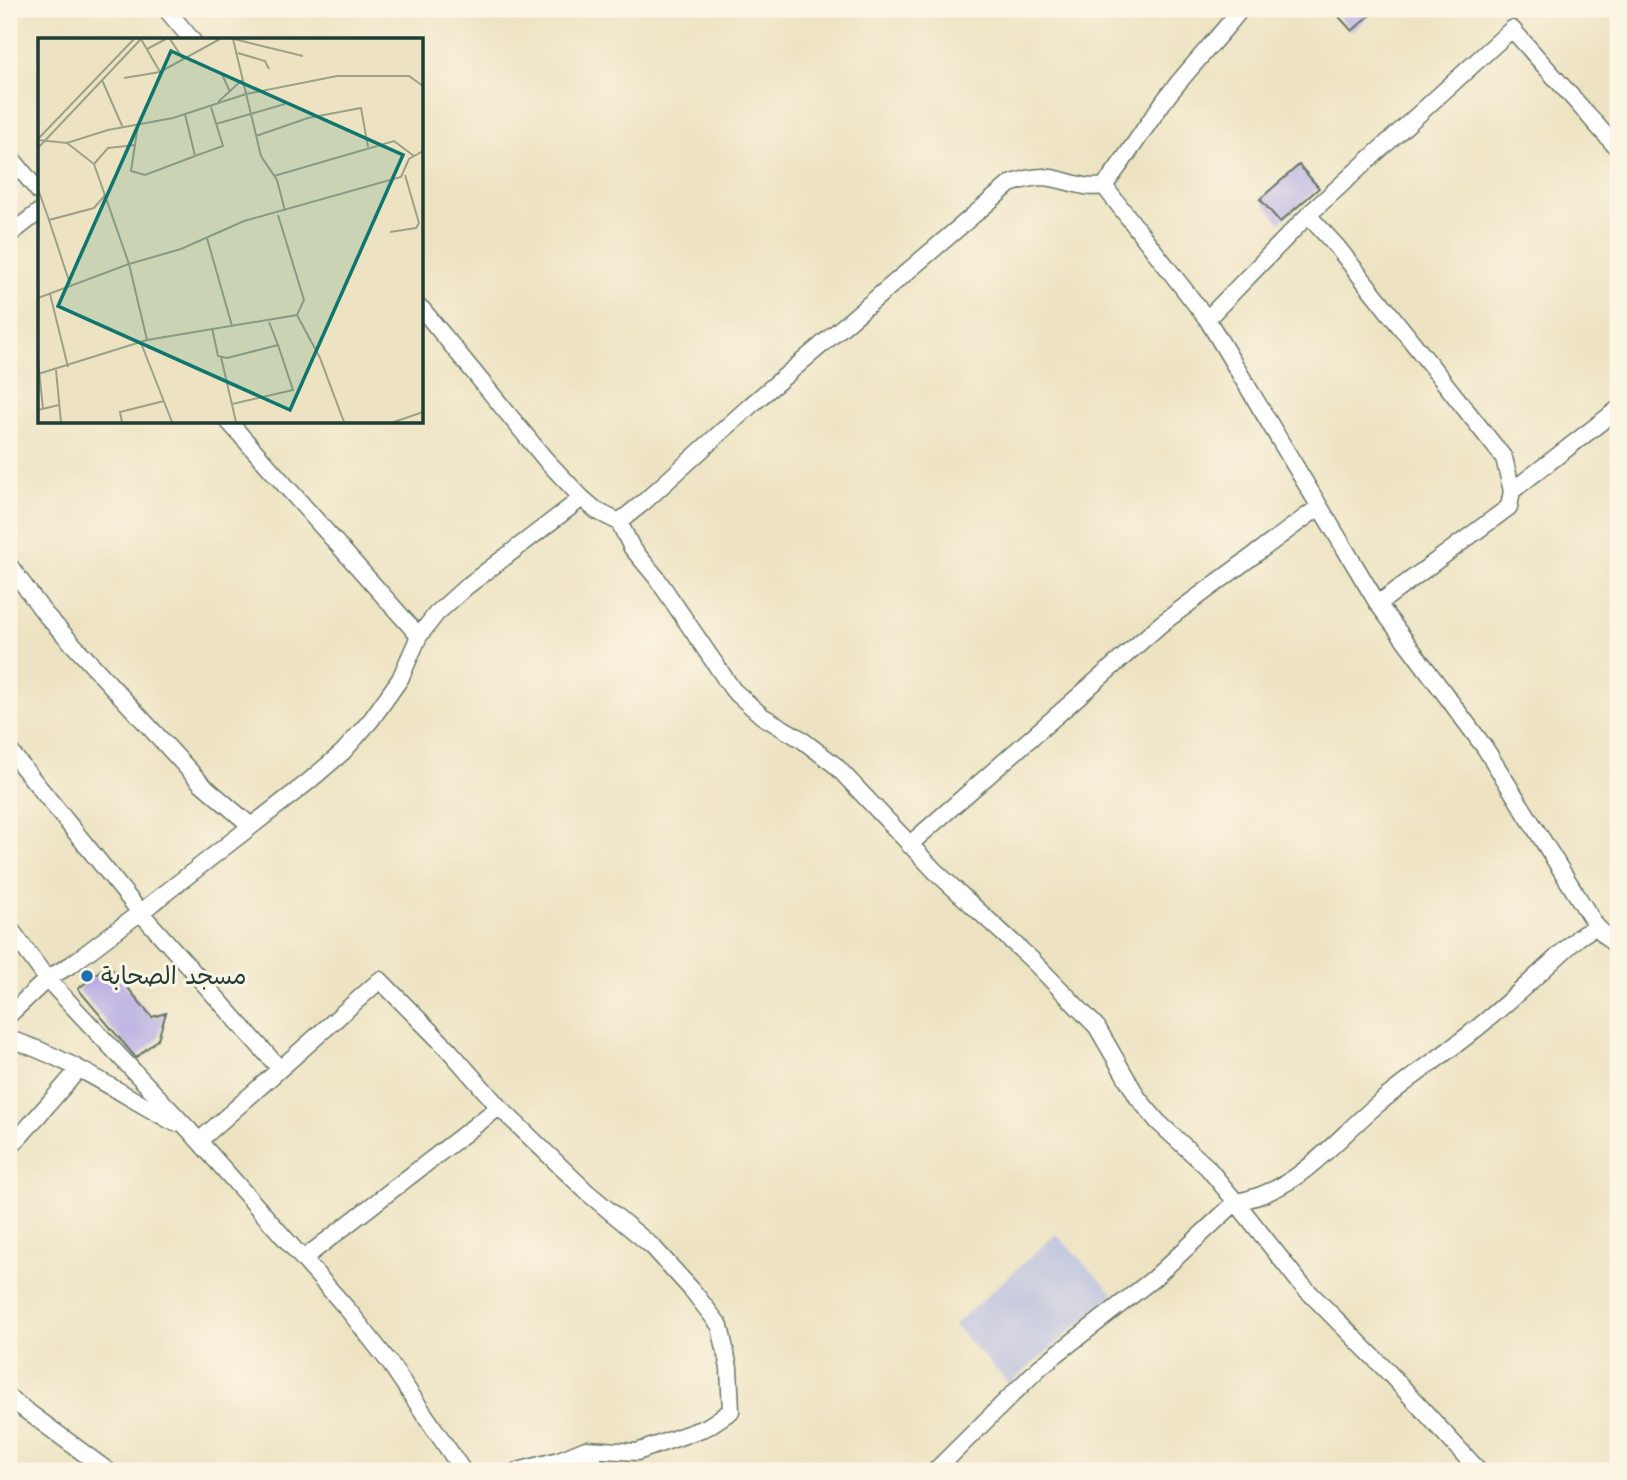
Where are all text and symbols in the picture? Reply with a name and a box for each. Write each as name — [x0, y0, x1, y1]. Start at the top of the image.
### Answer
inset map — [38, 38, 424, 424]
place label: مسجد الصحابة — [101, 960, 247, 992]
marker: مسجد الصحابة — [79, 968, 95, 984]

